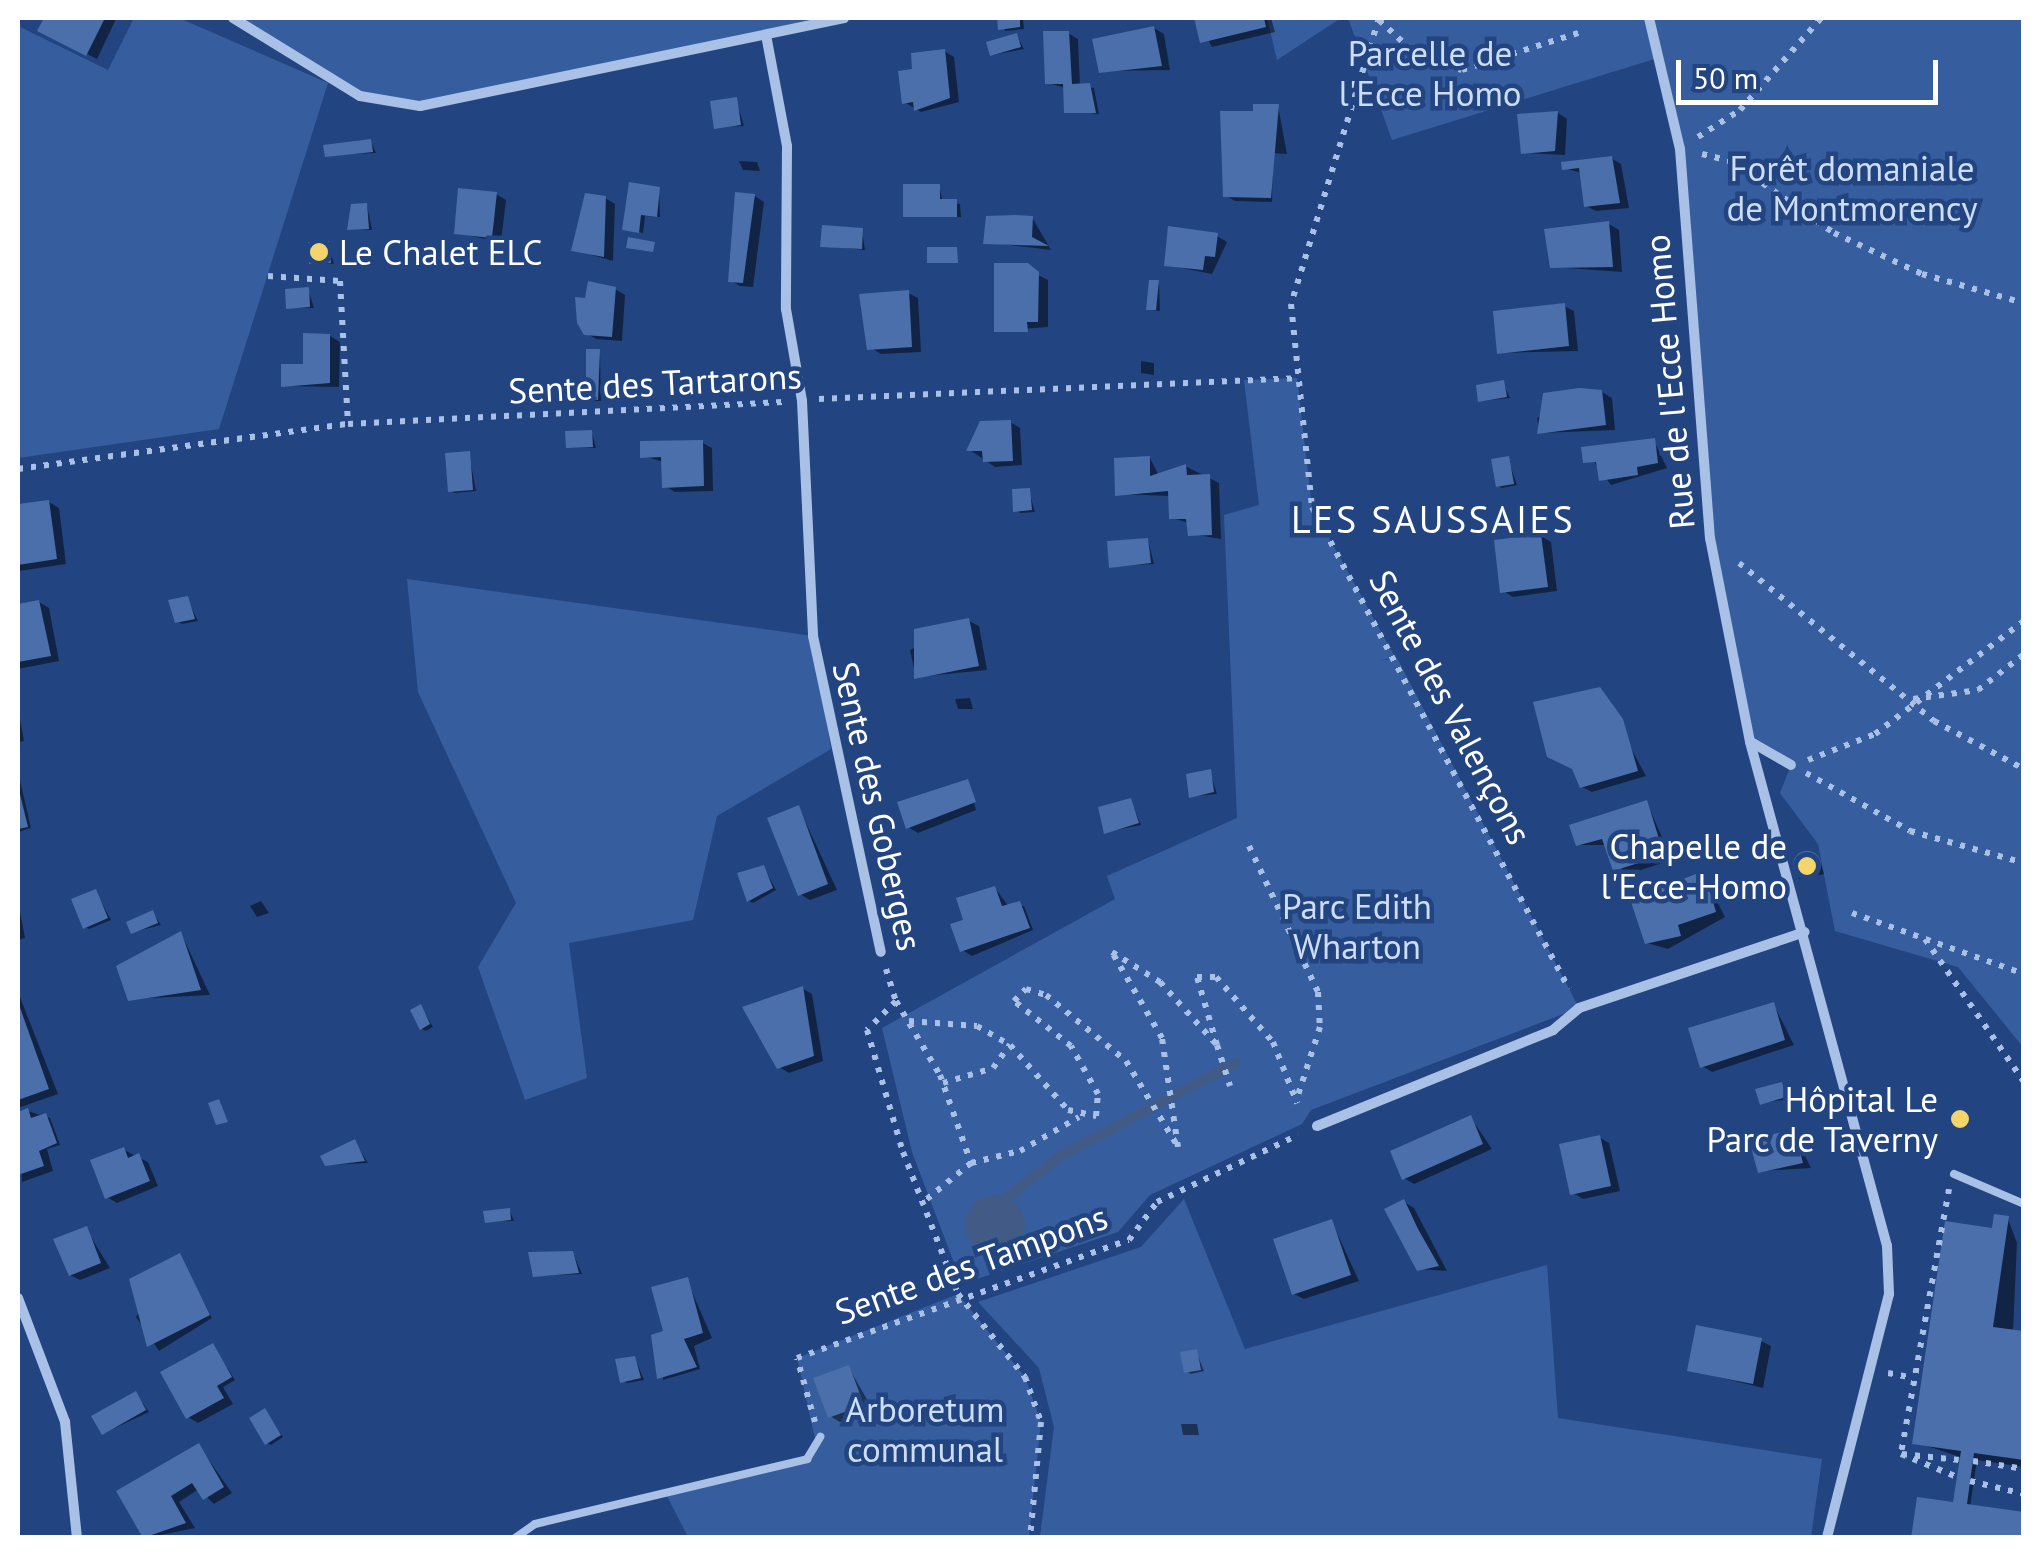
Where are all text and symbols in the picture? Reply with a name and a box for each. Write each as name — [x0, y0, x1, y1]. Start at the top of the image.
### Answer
park label: Parcelle de l'Ecce Homo — [1338, 32, 1522, 114]
scale bar — [1681, 40, 1944, 102]
text: 50 m — [1693, 58, 1758, 97]
park label: Forêt domaniale de Montmorency — [1726, 147, 1978, 229]
place label: Le Chalet ELC — [339, 231, 542, 273]
street label: Rue de l'Ecce Homo — [1635, 233, 1703, 531]
marker: Le Chalet ELC — [308, 241, 330, 263]
street label: Sente des Tartarons — [507, 354, 803, 412]
district label: LES SAUSSAIES — [1291, 496, 1575, 542]
street label: Sente des Valençons — [1361, 562, 1541, 852]
street label: Sente des Goberges — [824, 658, 932, 954]
place label: Chapelle de l'Ecce-Homo — [1601, 825, 1787, 907]
marker: Chapelle de l'Ecce-Homo — [1796, 855, 1818, 877]
park label: Parc Edith Wharton — [1282, 885, 1432, 967]
place label: Hôpital Le Parc de Taverny — [1705, 1078, 1938, 1160]
marker: Hôpital Le Parc de Taverny — [1947, 1106, 1973, 1132]
street label: Sente des Tampons — [829, 1195, 1113, 1333]
park label: Arboretum communal — [846, 1388, 1004, 1470]

